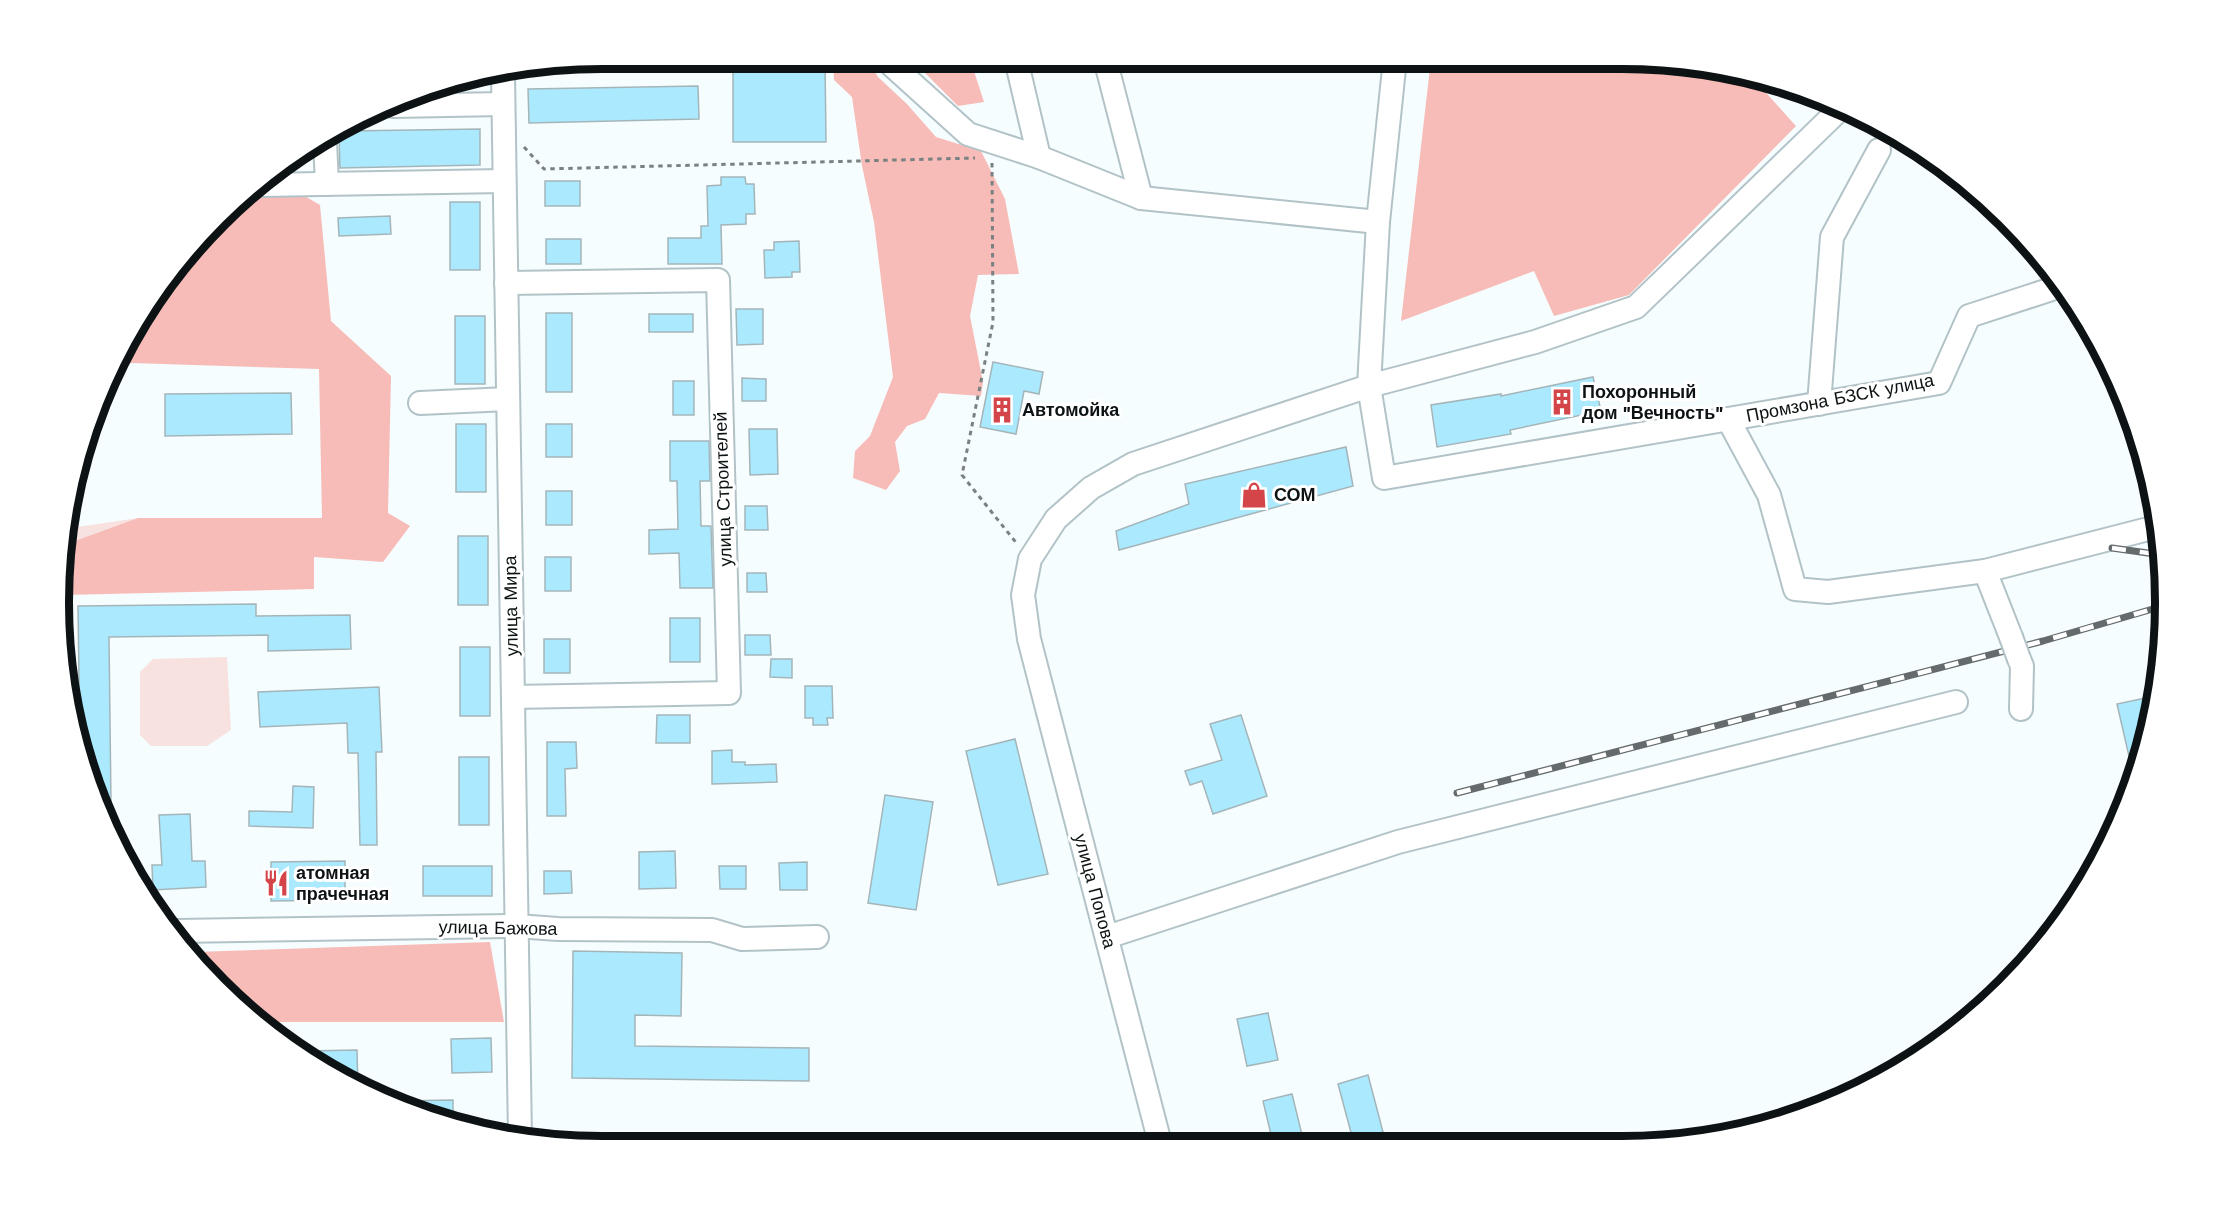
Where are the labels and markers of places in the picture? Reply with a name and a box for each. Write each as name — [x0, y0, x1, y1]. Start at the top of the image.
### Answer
place label: Похоронный дом "Вечность" — [1582, 381, 1723, 423]
building icon: Похоронный дом "Вечность" — [1547, 387, 1577, 417]
building icon: Автомойка — [987, 395, 1017, 425]
place label: Автомойка — [1022, 399, 1120, 420]
shop icon: СОМ — [1239, 480, 1269, 510]
place label: СОМ — [1274, 484, 1316, 505]
place label: атомная прачечная — [296, 862, 389, 904]
restaurant icon: атомная прачечная — [261, 868, 291, 898]

